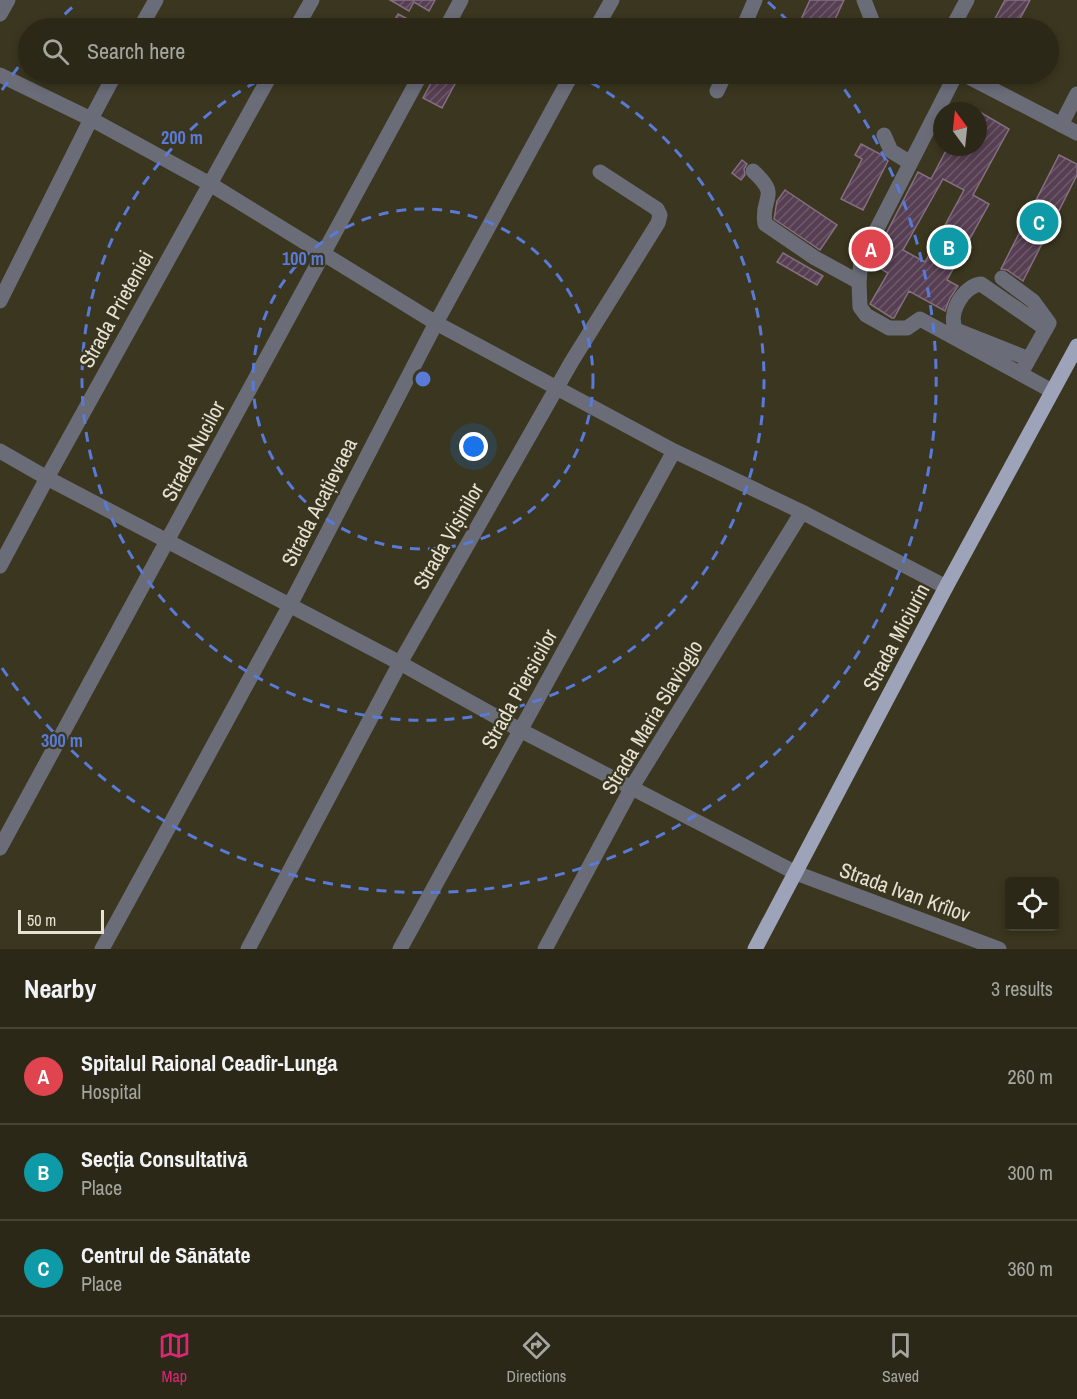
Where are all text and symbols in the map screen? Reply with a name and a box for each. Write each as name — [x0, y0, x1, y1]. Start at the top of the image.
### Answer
search box — [18, 18, 1059, 84]
icon: search — [39, 35, 72, 68]
text: Search here — [87, 36, 185, 66]
north arrow — [933, 102, 987, 156]
text: 200 m — [161, 125, 203, 150]
pin: C — [1020, 200, 1058, 244]
pin: B — [930, 224, 968, 270]
pin: A — [852, 226, 890, 272]
street label: Strada Prieteniei — [72, 245, 160, 373]
text: 100 m — [282, 246, 324, 271]
centre of rings — [413, 369, 433, 389]
street label: Strada Nucilor — [154, 395, 232, 506]
street label: Strada Acațievaea — [274, 432, 364, 571]
your location — [459, 432, 488, 461]
street label: Strada Vișinilor — [406, 477, 490, 595]
street label: Strada Miciurin — [856, 578, 936, 696]
street label: Strada Piersicilor — [474, 624, 564, 754]
street label: Strada Maria Slavioglo — [594, 634, 710, 800]
text: 300 m — [41, 728, 83, 753]
street label: Strada Ivan Krîlov — [836, 855, 975, 929]
map controls — [1005, 877, 1059, 931]
button: locate — [1005, 877, 1059, 931]
scale bar — [18, 907, 104, 934]
text: 50 m — [27, 909, 56, 931]
text: Nearby — [24, 971, 96, 1006]
text: 3 results — [991, 975, 1053, 1002]
text: Spitalul Raional Ceadîr-Lunga — [81, 1048, 338, 1078]
text: A — [38, 1063, 49, 1090]
text: 260 m — [1007, 1063, 1053, 1090]
text: Hospital — [81, 1078, 141, 1105]
text: Secția Consultativă — [81, 1144, 247, 1174]
text: B — [38, 1159, 49, 1186]
text: 300 m — [1007, 1159, 1053, 1186]
text: Place — [81, 1174, 122, 1201]
text: Centrul de Sănătate — [81, 1240, 250, 1270]
text: C — [38, 1255, 49, 1282]
text: 360 m — [1007, 1255, 1053, 1282]
text: Place — [81, 1270, 122, 1297]
tab: Map — [158, 1329, 191, 1387]
tab: Directions — [506, 1329, 566, 1387]
tab: Saved — [882, 1329, 919, 1387]

